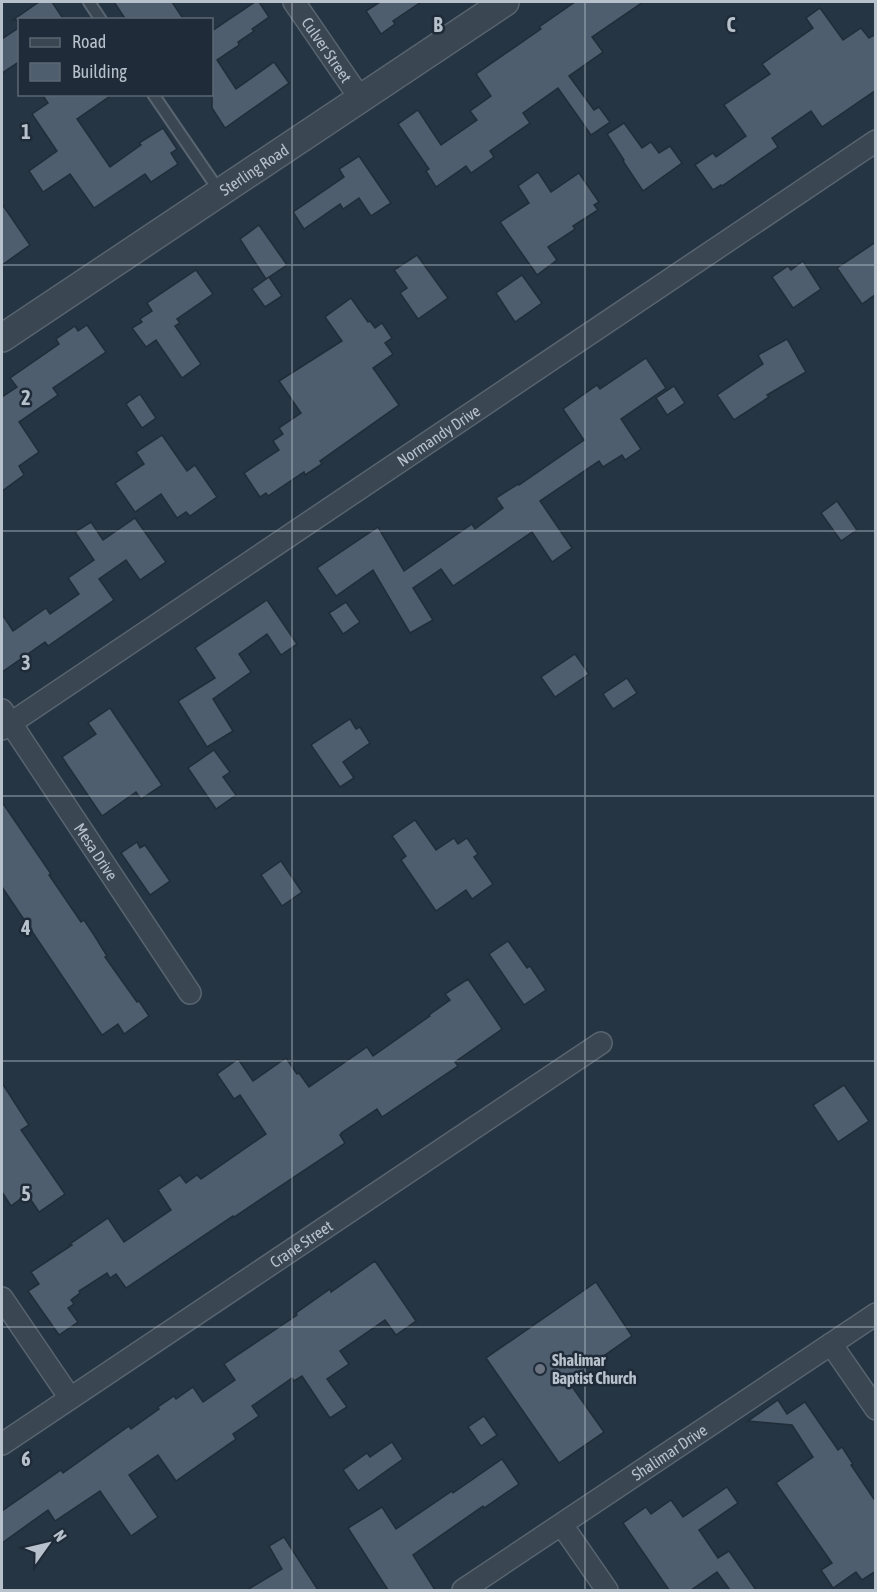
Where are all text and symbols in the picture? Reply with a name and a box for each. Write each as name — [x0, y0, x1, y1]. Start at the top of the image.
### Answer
text: B — [433, 13, 443, 36]
text: C — [727, 13, 736, 36]
street label: Culver Street — [298, 14, 356, 86]
legend — [18, 18, 213, 96]
text: Road — [72, 31, 106, 52]
text: Building — [72, 61, 127, 82]
text: 1 — [21, 120, 31, 143]
street label: Sterling Road — [216, 140, 292, 199]
text: 2 — [21, 386, 31, 409]
street label: Normandy Drive — [394, 401, 483, 470]
text: 3 — [21, 651, 31, 674]
street label: Mesa Drive — [71, 820, 121, 883]
text: 4 — [20, 916, 31, 939]
text: 5 — [21, 1182, 31, 1205]
street label: Crane Street — [266, 1216, 336, 1271]
place label: Shalimar Baptist Church — [552, 1351, 637, 1387]
marker: Shalimar Baptist Church — [533, 1362, 547, 1376]
street label: Shalimar Drive — [628, 1421, 710, 1484]
text: 6 — [21, 1447, 31, 1470]
north arrow — [18, 1514, 78, 1574]
text: N — [50, 1527, 71, 1545]

